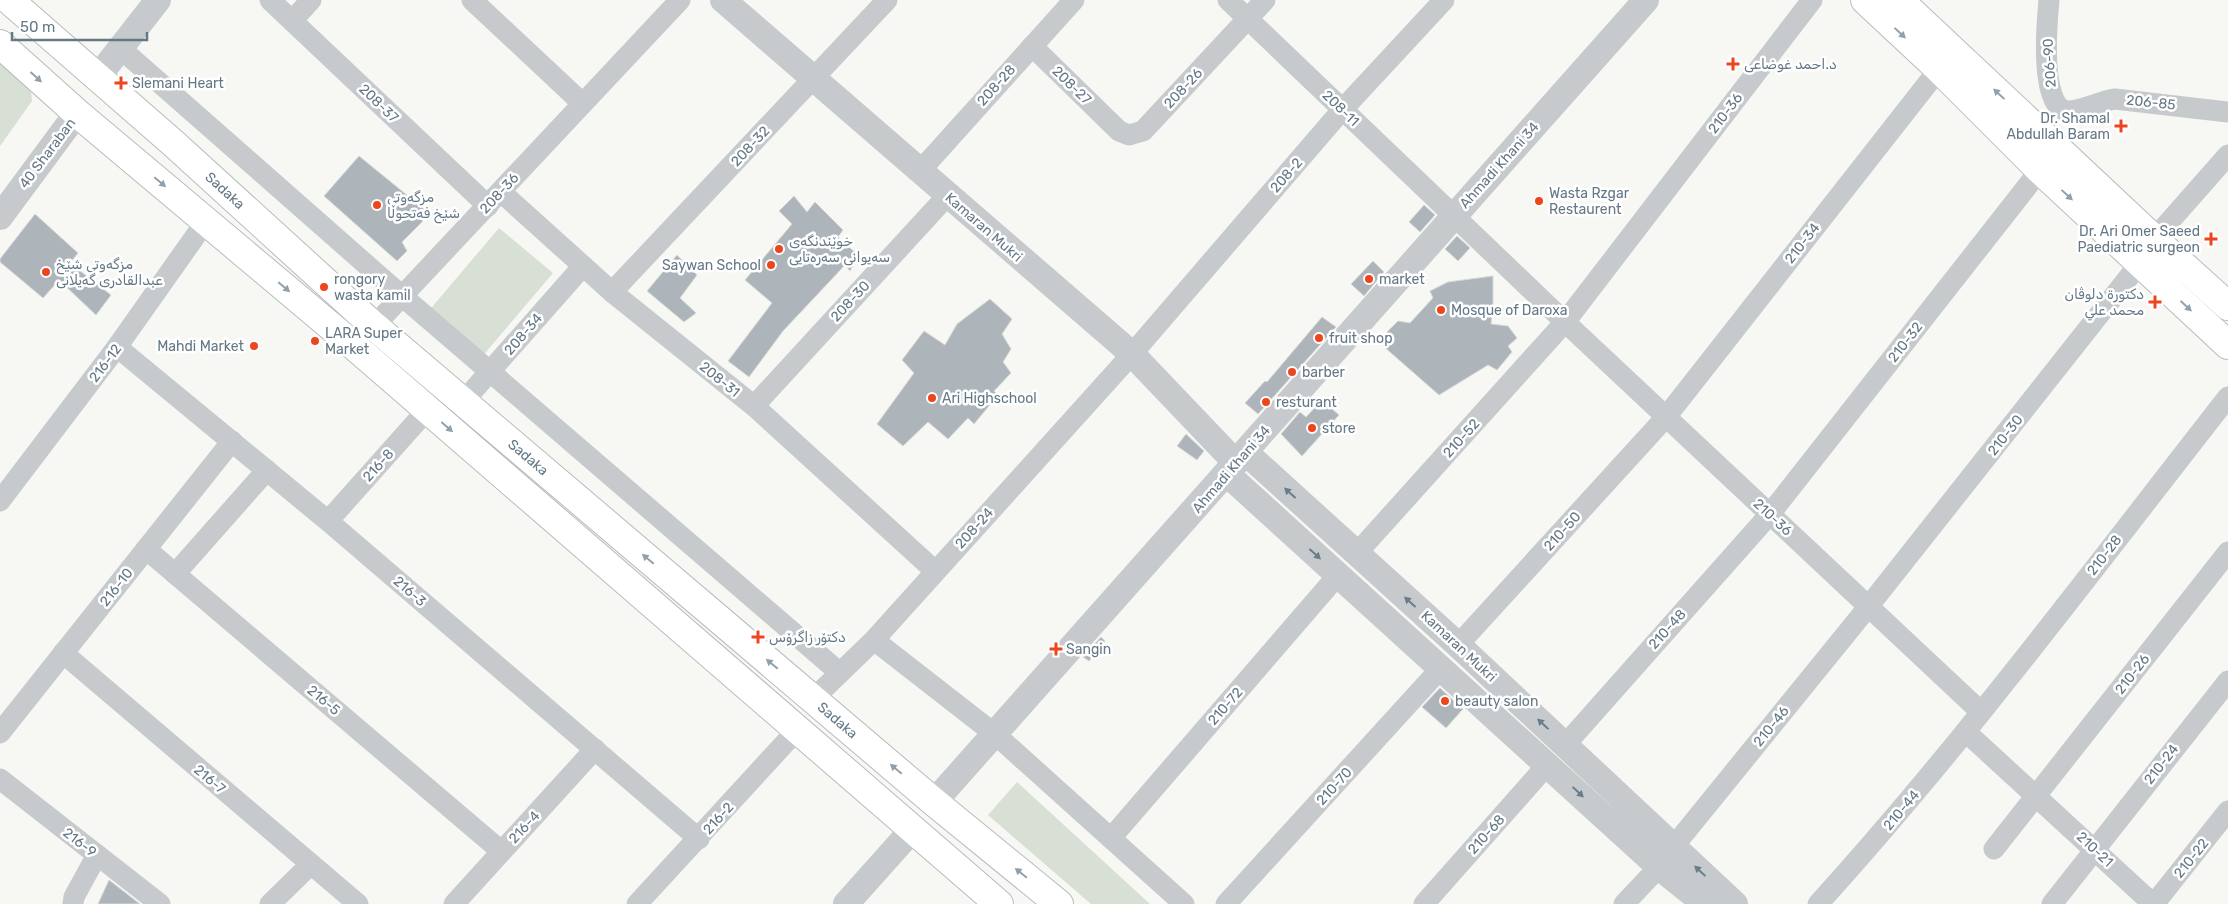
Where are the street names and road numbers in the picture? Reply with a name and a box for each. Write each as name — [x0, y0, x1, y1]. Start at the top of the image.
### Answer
street label: 206-90 — [2039, 38, 2060, 88]
street label: 208-28 — [974, 61, 1019, 109]
street label: 208-27 — [1049, 63, 1095, 108]
street label: 208-26 — [1160, 65, 1206, 112]
street label: 208-37 — [355, 81, 402, 126]
street label: 208-11 — [1319, 87, 1362, 130]
street label: 210-36 — [1705, 90, 1746, 137]
street label: 206-85 — [2125, 91, 2176, 114]
street label: 40 Sharaban — [15, 115, 79, 192]
street label: Ahmadi Khani 34 — [1456, 118, 1543, 212]
street label: 208-32 — [727, 123, 773, 170]
street label: 208-2 — [1267, 154, 1306, 196]
street label: Sadaka — [201, 169, 248, 213]
street label: 208-36 — [476, 169, 522, 217]
street label: Kamaran Mukri — [942, 189, 1026, 265]
street label: 210-34 — [1781, 219, 1824, 267]
street label: 208-30 — [827, 277, 874, 325]
street label: 208-34 — [501, 310, 546, 359]
street label: 210-32 — [1884, 319, 1926, 366]
street label: 216-12 — [86, 341, 125, 386]
street label: 208-31 — [696, 358, 743, 401]
street label: 210-30 — [1984, 412, 2027, 459]
street label: 210-52 — [1440, 415, 1483, 461]
street label: Ahmadi Khani 34 — [1189, 422, 1274, 517]
street label: Sadaka — [504, 436, 552, 479]
street label: 216-8 — [359, 445, 398, 485]
street label: 210-36 — [1750, 495, 1795, 539]
street label: 208-24 — [952, 504, 997, 552]
street label: 210-50 — [1540, 508, 1584, 554]
street label: 210-28 — [2083, 532, 2125, 579]
street label: 216-10 — [96, 565, 137, 610]
street label: 216-3 — [390, 573, 429, 610]
street label: 210-48 — [1645, 606, 1690, 653]
street label: Kamaran Mukri — [1418, 607, 1500, 686]
street label: 210-26 — [2112, 651, 2153, 698]
street label: 216-5 — [304, 682, 344, 719]
street label: 210-72 — [1204, 684, 1246, 729]
street label: Sadaka — [814, 699, 861, 742]
street label: 210-46 — [1750, 703, 1793, 750]
street label: 210-24 — [2141, 741, 2182, 788]
street label: 216-7 — [190, 761, 229, 797]
street label: 210-70 — [1313, 764, 1356, 809]
street label: 210-44 — [1880, 787, 1923, 834]
street label: 216-2 — [700, 799, 737, 838]
street label: 216-4 — [505, 807, 544, 847]
street label: 210-68 — [1464, 811, 1509, 858]
street label: 216-9 — [60, 824, 100, 861]
street label: 210-21 — [2073, 828, 2116, 870]
street label: 210-22 — [2170, 835, 2212, 881]

